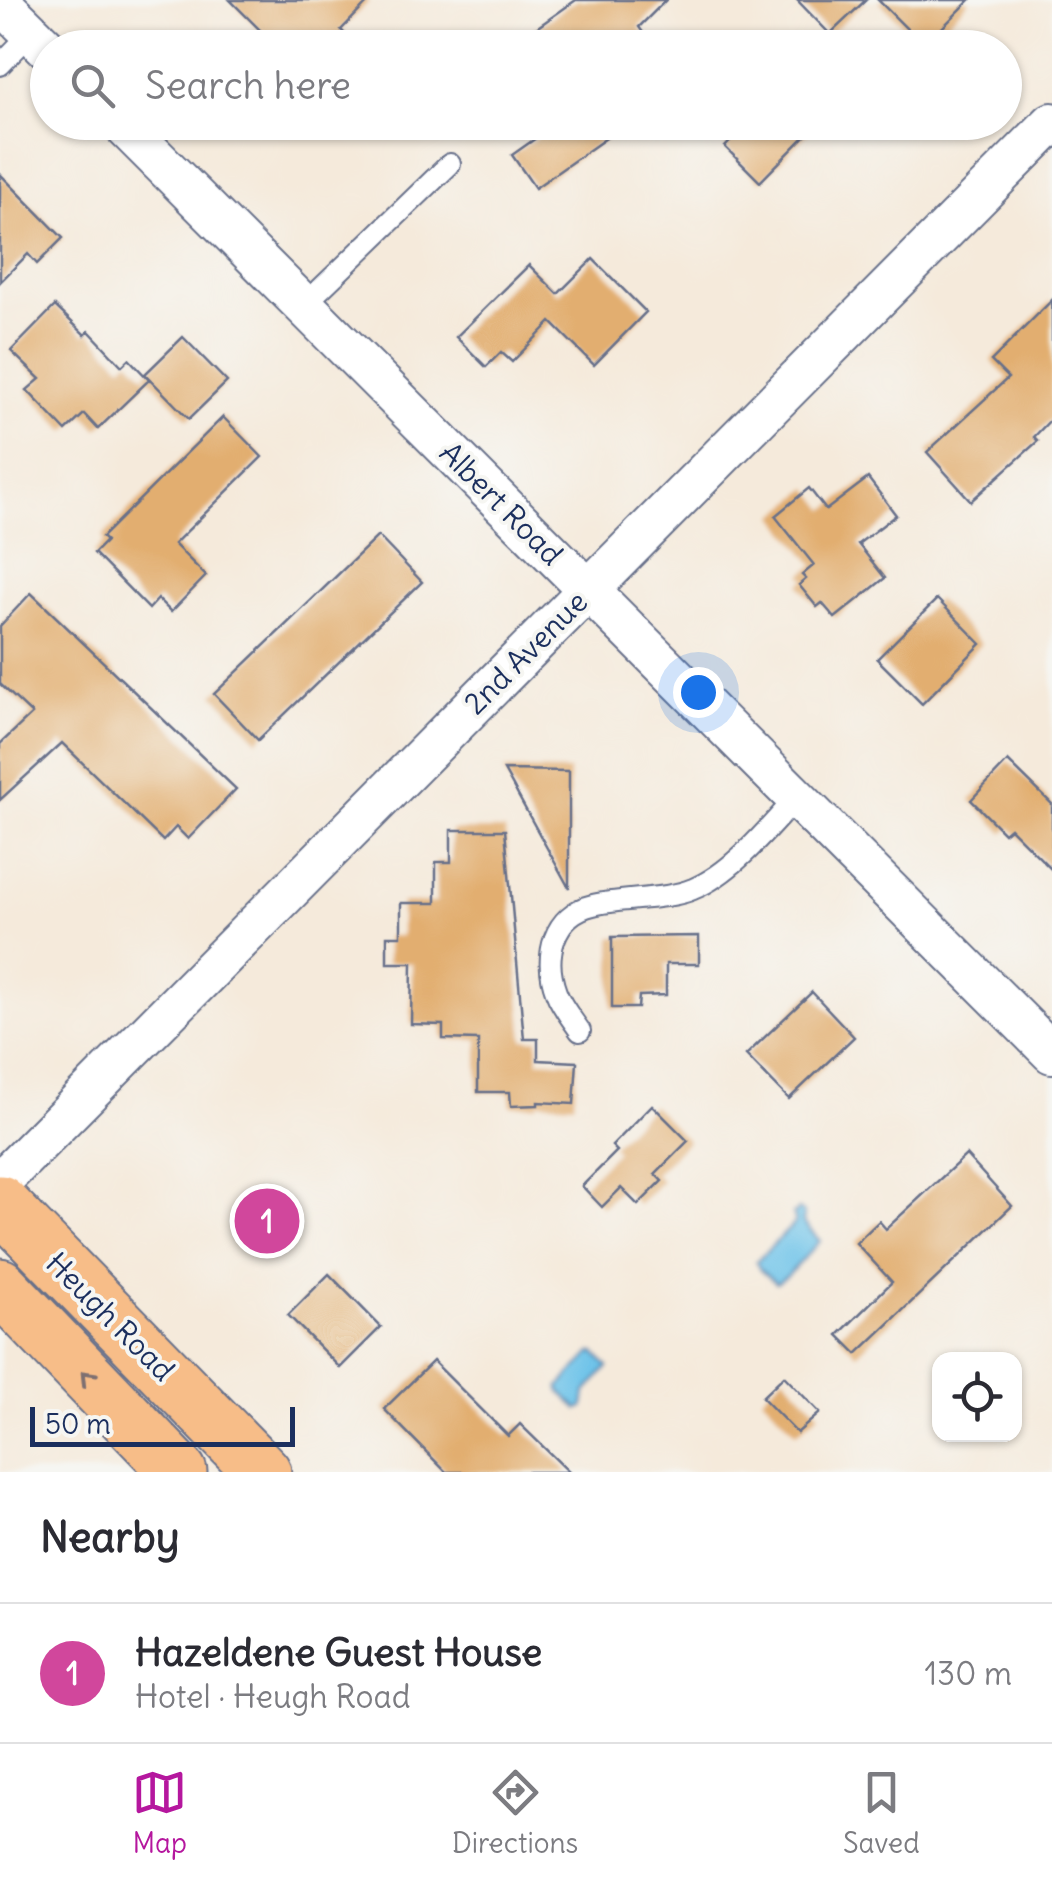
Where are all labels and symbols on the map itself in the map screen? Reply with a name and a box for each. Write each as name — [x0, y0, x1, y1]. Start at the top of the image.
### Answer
street label: Albert Road — [432, 434, 571, 573]
street label: 2nd Avenue — [456, 583, 595, 722]
your location — [673, 667, 724, 718]
pin: 1 — [234, 1184, 300, 1258]
street label: Heugh Road — [38, 1244, 183, 1389]
one-way arrow — [81, 1370, 99, 1388]
scale bar — [30, 1402, 295, 1446]

